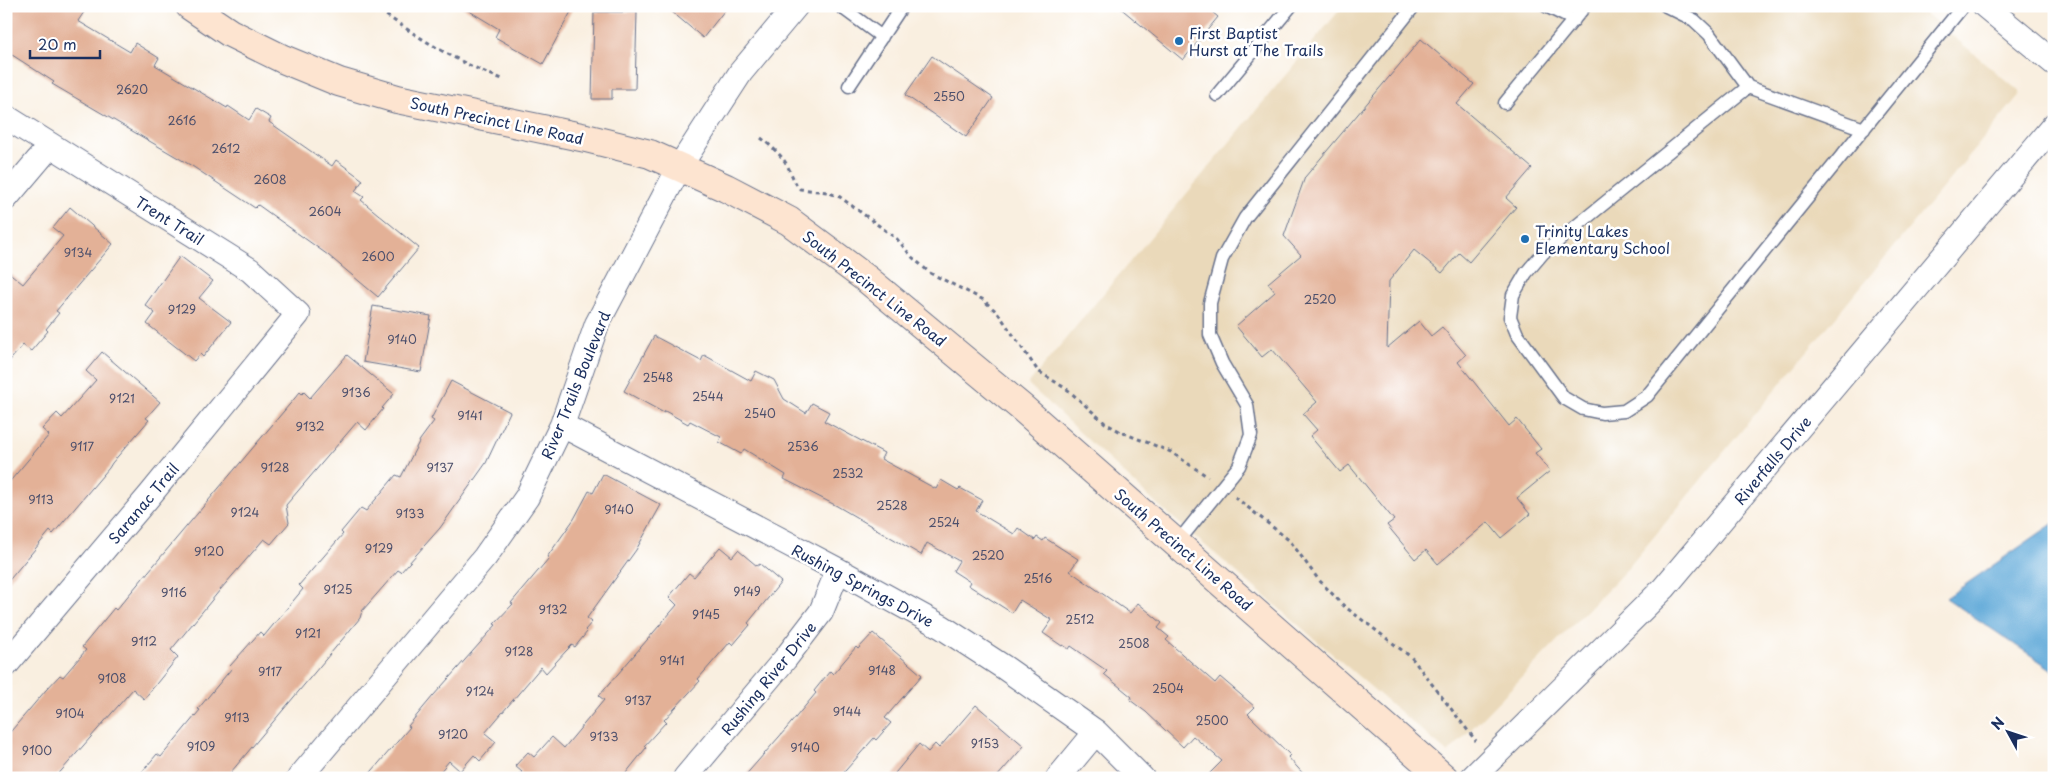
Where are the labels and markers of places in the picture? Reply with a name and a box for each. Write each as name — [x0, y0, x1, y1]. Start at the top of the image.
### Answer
place label: First Baptist Hurst at The Trails — [1189, 21, 1324, 61]
marker: First Baptist Hurst at The Trails — [1173, 35, 1185, 47]
place label: Trinity Lakes Elementary School — [1535, 219, 1670, 259]
marker: Trinity Lakes Elementary School — [1519, 233, 1531, 245]

